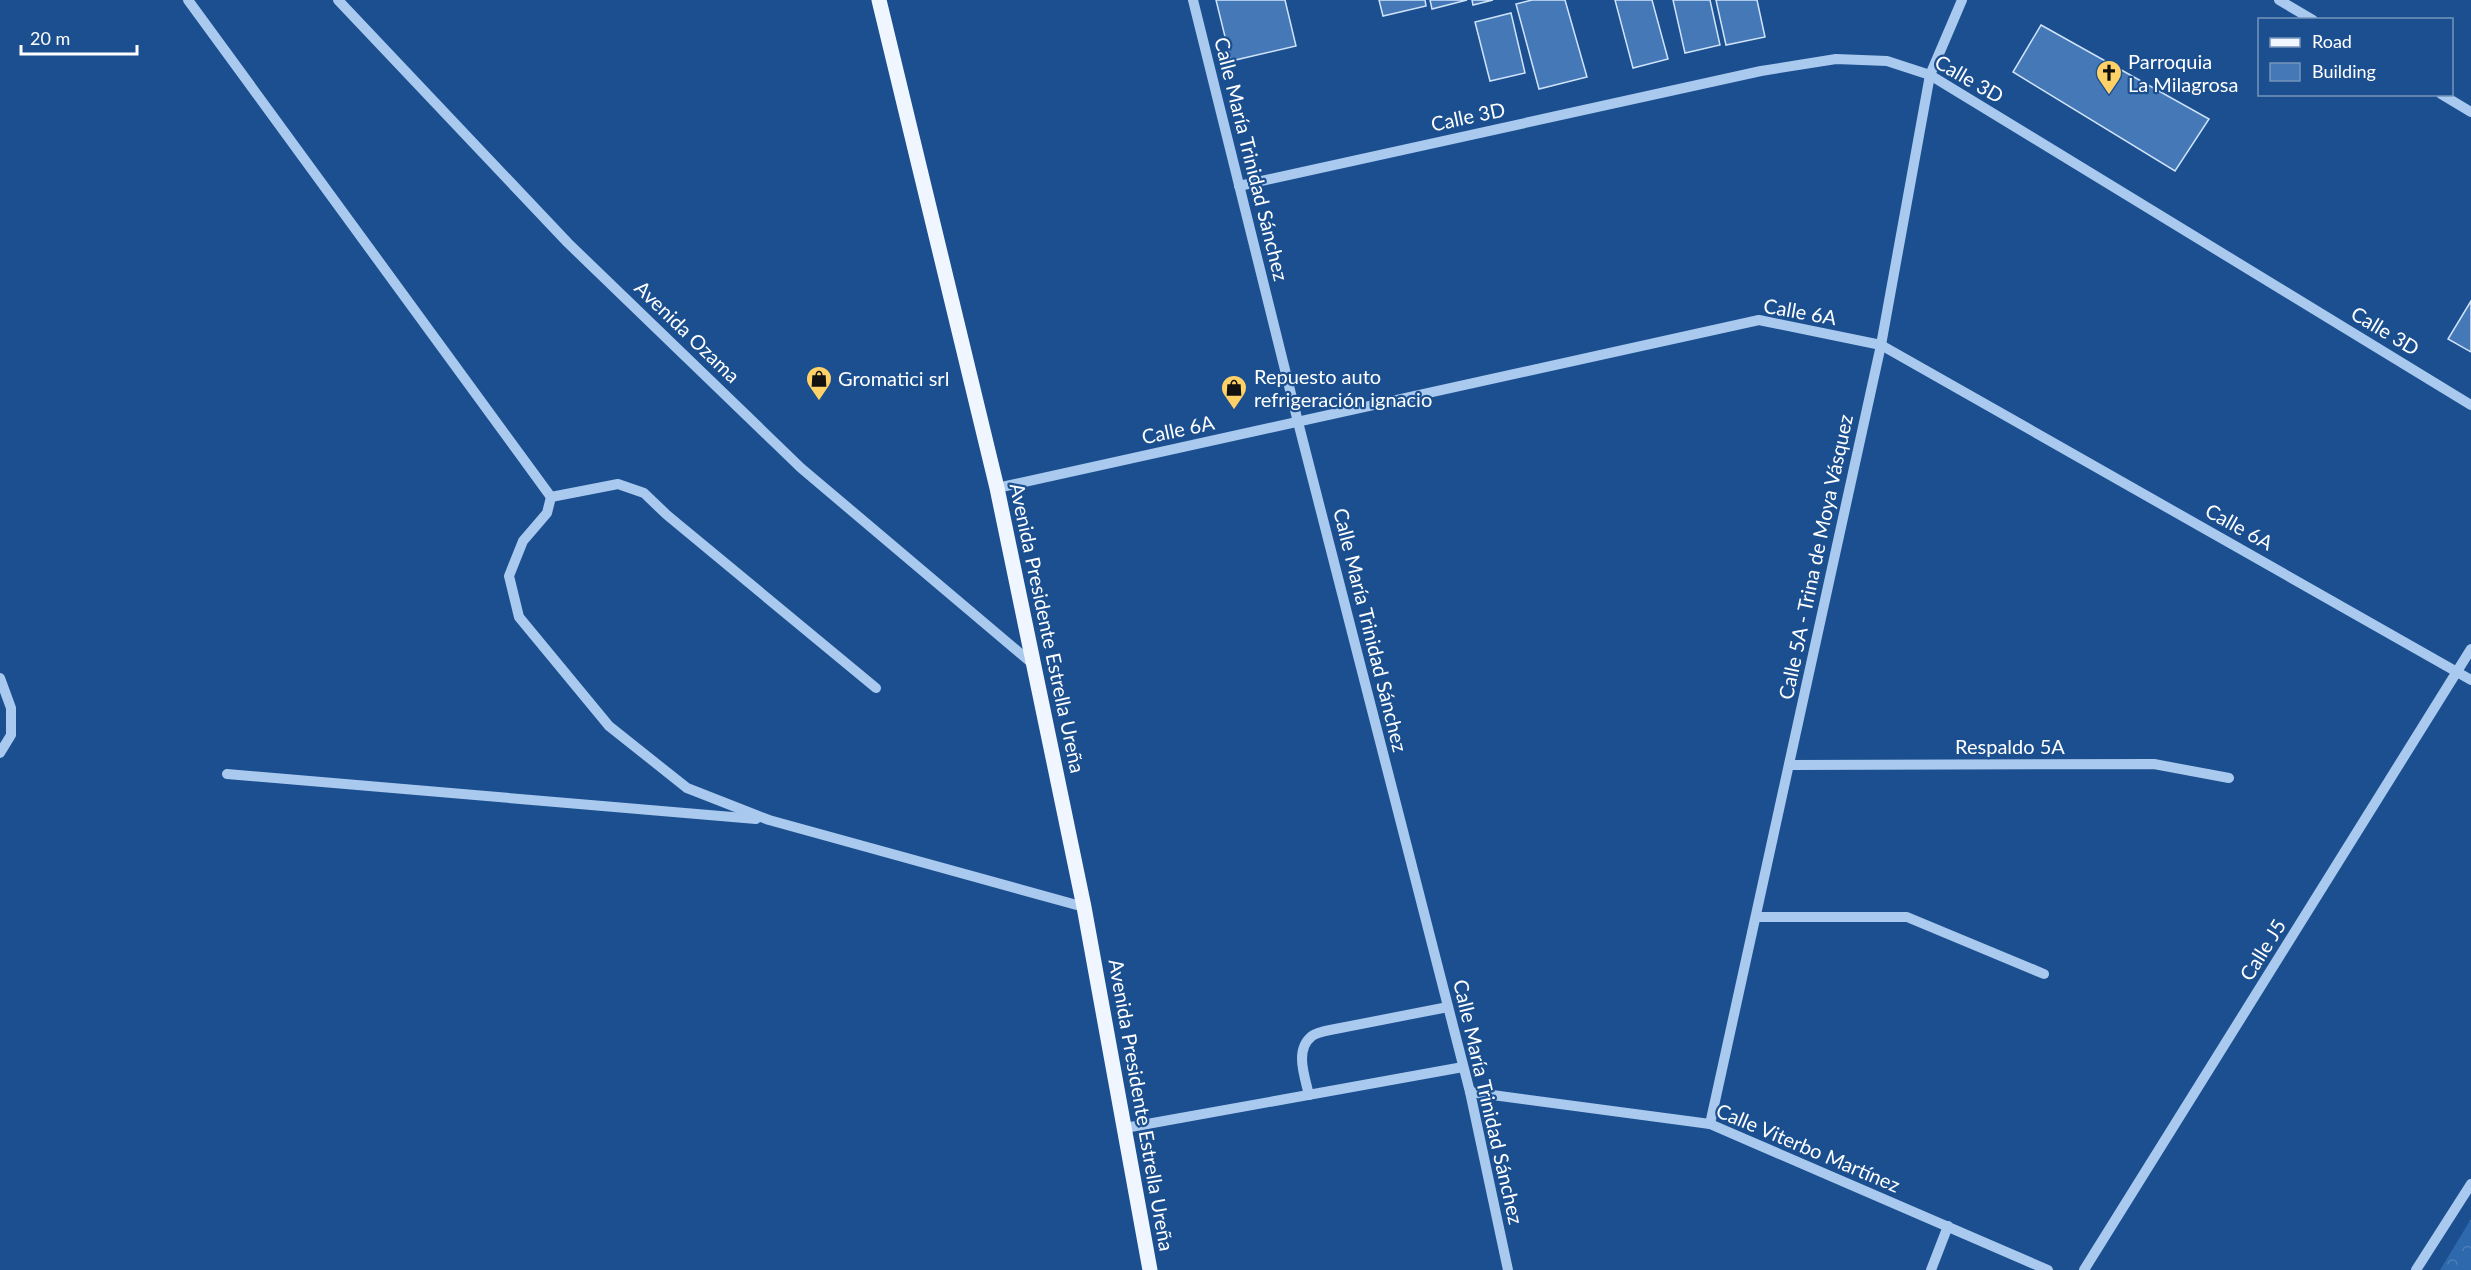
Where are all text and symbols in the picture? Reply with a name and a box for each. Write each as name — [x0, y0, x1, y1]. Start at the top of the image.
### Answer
scale bar — [21, 18, 136, 56]
legend — [2258, 18, 2453, 96]
text: 20 m — [30, 27, 70, 49]
text: Road — [2312, 30, 2352, 52]
street label: Calle María Trinidad Sánchez — [1210, 34, 1294, 283]
street label: Calle 3D — [1931, 49, 2008, 107]
place label: Parroquia La Milagrosa — [2128, 49, 2238, 96]
church icon: Parroquia La Milagrosa — [2094, 58, 2124, 96]
text: Building — [2312, 60, 2376, 82]
street label: Calle 3D — [1429, 96, 1507, 136]
street label: Avenida Ozama — [630, 275, 745, 387]
street label: Calle 6A — [1762, 293, 1839, 329]
street label: Calle 3D — [2347, 300, 2424, 360]
shop icon: Gromatici srl — [804, 364, 834, 402]
place label: Repuesto auto refrigeración ignacio — [1254, 364, 1432, 411]
place label: Gromatici srl — [838, 366, 949, 390]
shop icon: Repuesto auto refrigeración ignacio — [1219, 373, 1249, 411]
street label: Calle 6A — [1139, 410, 1217, 448]
street label: Calle 5A - Trina de Moya Vásquez — [1773, 412, 1857, 702]
street label: Avenida Presidente Estrella Ureña — [1005, 481, 1090, 775]
street label: Calle 6A — [2201, 498, 2278, 555]
street label: Calle María Trinidad Sánchez — [1329, 505, 1413, 754]
street label: Respaldo 5A — [1955, 734, 2065, 758]
street label: Calle J5 — [2234, 914, 2290, 985]
street label: Avenida Presidente Estrella Ureña — [1104, 957, 1179, 1253]
street label: Calle María Trinidad Sánchez — [1449, 977, 1529, 1226]
street label: Calle Viterbo Martínez — [1713, 1098, 1904, 1197]

